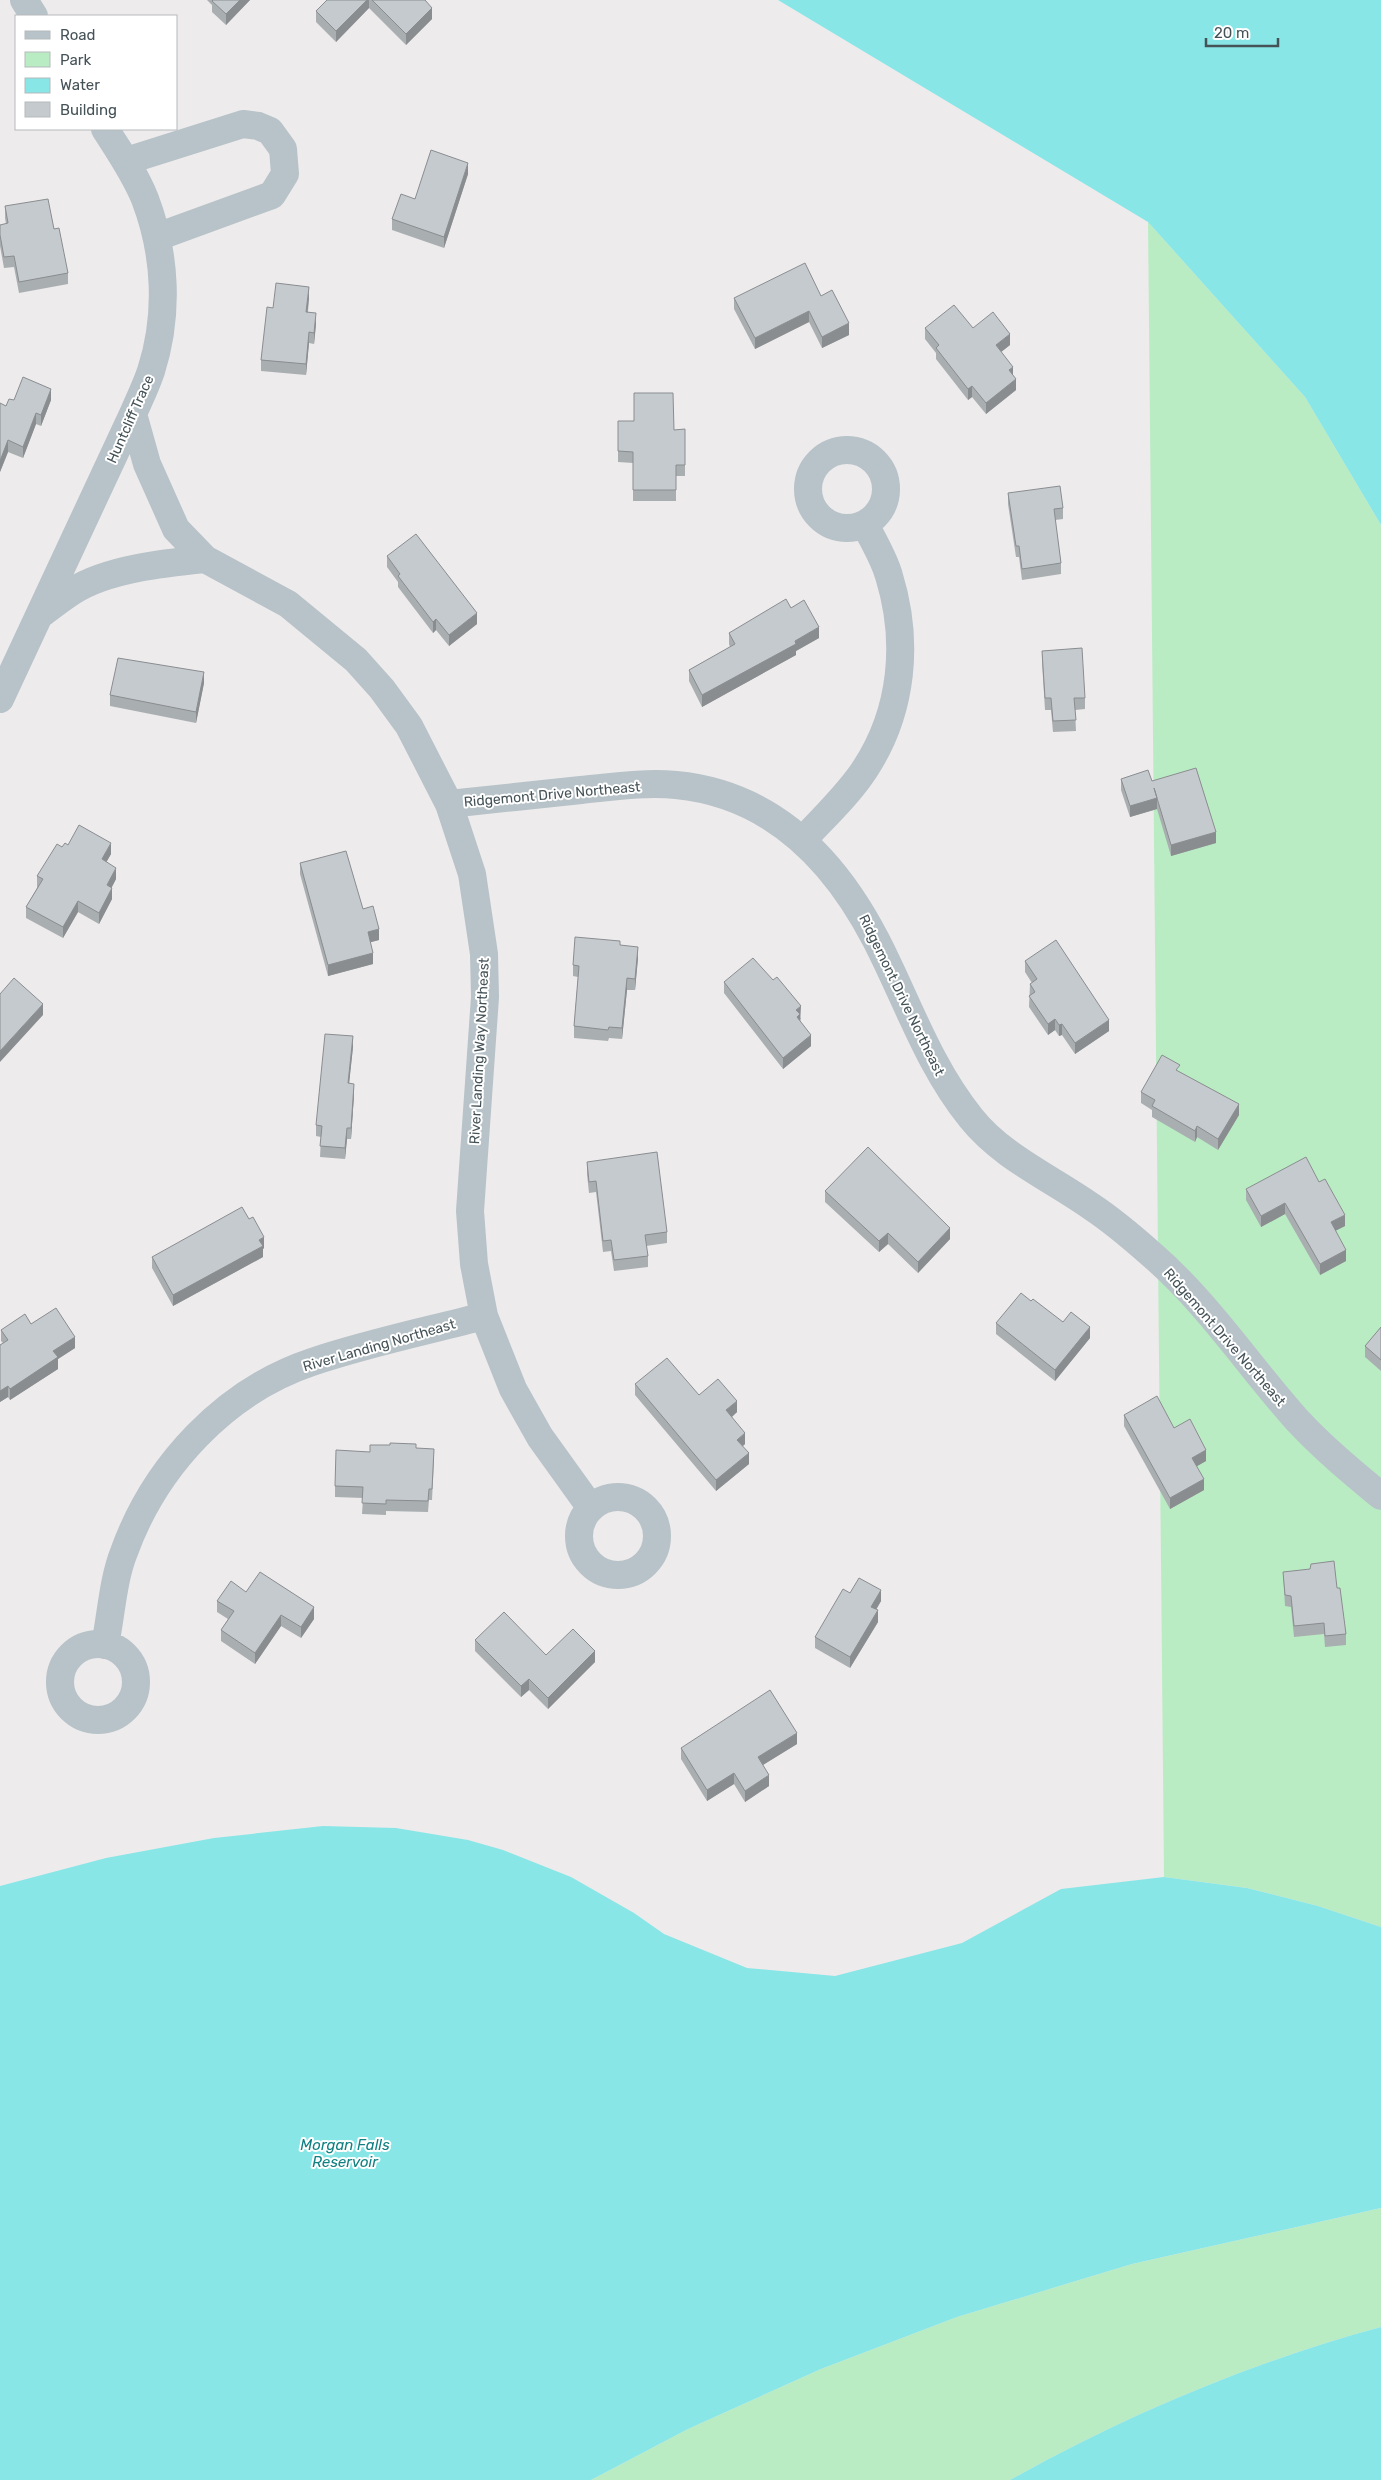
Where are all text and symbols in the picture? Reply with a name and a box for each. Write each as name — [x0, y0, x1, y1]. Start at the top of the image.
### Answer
legend — [15, 15, 178, 130]
scale bar — [1206, 15, 1278, 47]
text: 20 m — [1214, 24, 1249, 42]
text: Road — [60, 26, 96, 44]
text: Park — [60, 51, 91, 69]
text: Water — [60, 76, 100, 94]
text: Building — [60, 101, 117, 119]
street label: Huntcliff Trace — [103, 372, 158, 466]
street label: Ridgemont Drive Northeast — [463, 778, 642, 811]
street label: Ridgemont Drive Northeast — [855, 912, 948, 1079]
street label: River Landing Way Northeast — [466, 957, 493, 1145]
street label: Ridgemont Drive Northeast — [1160, 1265, 1290, 1410]
street label: River Landing Northeast — [301, 1315, 458, 1375]
water label: Morgan Falls Reservoir — [300, 2136, 390, 2171]

